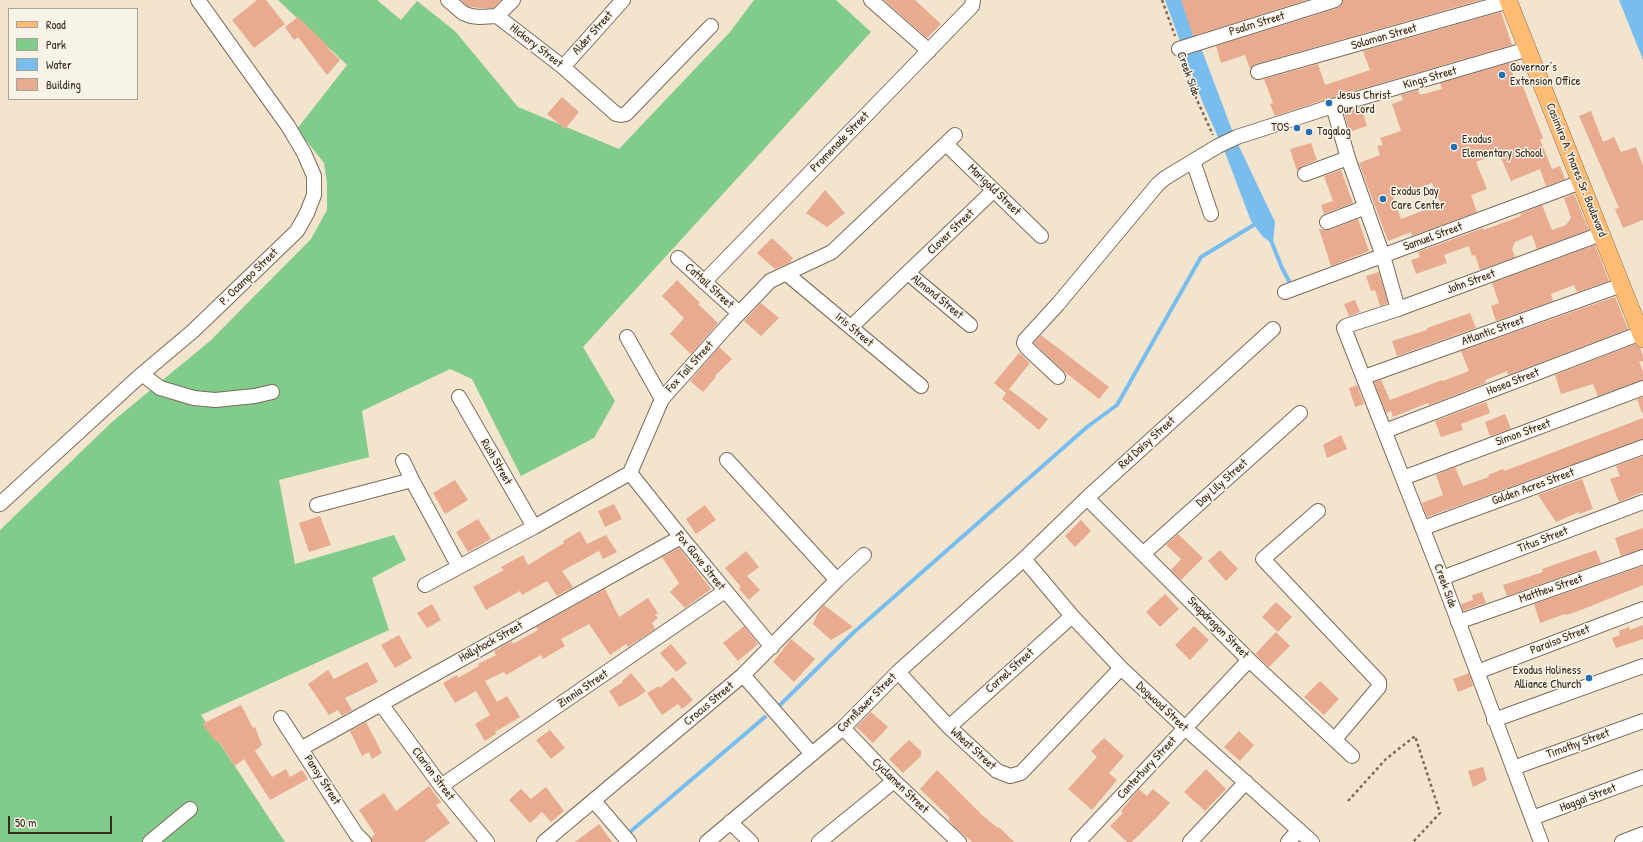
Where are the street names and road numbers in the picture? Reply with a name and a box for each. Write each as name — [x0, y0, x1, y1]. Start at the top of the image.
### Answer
street label: Alder Street — [570, 8, 616, 58]
street label: Psalm Street — [1228, 9, 1286, 39]
street label: Hickory Street — [507, 21, 565, 71]
street label: Solomon Street — [1350, 21, 1418, 53]
street label: Creek Side — [1173, 50, 1203, 98]
street label: Kings Street — [1402, 63, 1458, 93]
street label: Casimiro A. Ynares Sr. Boulevard — [1543, 101, 1609, 239]
street label: Promenade Street — [808, 109, 872, 175]
street label: Marigold Street — [965, 161, 1023, 219]
street label: Clover Street — [925, 206, 977, 258]
street label: Samuel Street — [1401, 220, 1465, 254]
street label: P. Ocampo Street — [217, 245, 281, 309]
street label: Cattail Street — [682, 260, 736, 312]
street label: John Street — [1445, 267, 1497, 297]
street label: Almond Street — [908, 272, 966, 322]
street label: Iris Street — [832, 310, 876, 350]
street label: Atlantic Street — [1460, 313, 1526, 349]
street label: Fox Tail Street — [663, 338, 717, 396]
street label: Hosea Street — [1485, 365, 1541, 399]
street label: Red Daisy Street — [1116, 414, 1178, 472]
street label: Simon Street — [1494, 416, 1552, 450]
street label: Rush Street — [477, 436, 515, 488]
street label: Day Lily Street — [1193, 456, 1251, 510]
street label: Golden Acres Street — [1490, 465, 1576, 509]
street label: Titus Street — [1516, 524, 1570, 556]
street label: Fox Glove Street — [672, 529, 728, 593]
street label: Creek Side — [1430, 562, 1460, 610]
street label: Matthew Street — [1517, 571, 1585, 607]
street label: Snapdragon Street — [1184, 594, 1252, 662]
street label: Hollyhock Street — [457, 619, 525, 665]
street label: Paraiso Street — [1528, 622, 1592, 658]
street label: Cornel Street — [983, 646, 1037, 696]
street label: Zinnia Street — [555, 667, 611, 711]
street label: Cornflower Street — [834, 670, 900, 736]
street label: Crocus Street — [681, 679, 737, 729]
street label: Dogwood Street — [1133, 679, 1191, 735]
street label: Wheat Street — [947, 725, 999, 773]
street label: Timothy Street — [1544, 726, 1612, 762]
street label: Canterbury Street — [1114, 734, 1180, 802]
street label: Clarion Street — [408, 745, 458, 803]
street label: Pansy Street — [301, 752, 343, 808]
street label: Cyclamen Street — [869, 755, 931, 817]
street label: Haggai Street — [1558, 781, 1618, 815]

